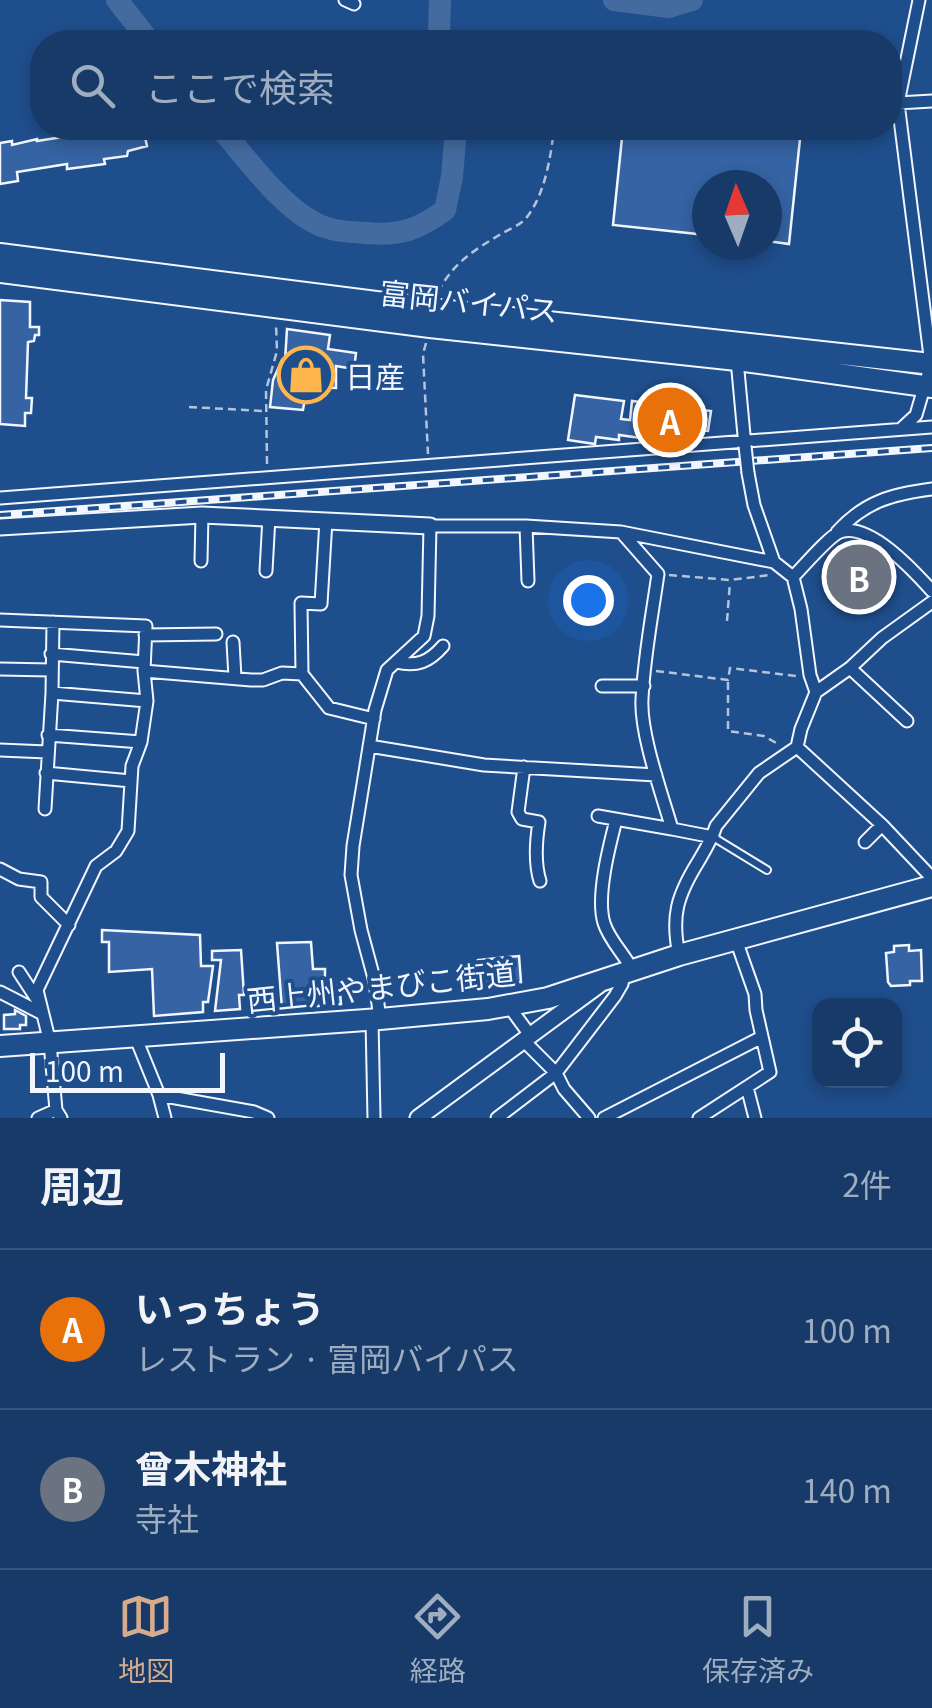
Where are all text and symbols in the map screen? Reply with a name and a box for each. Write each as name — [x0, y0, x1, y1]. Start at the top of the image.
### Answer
search box — [30, 30, 902, 140]
icon: search — [65, 58, 120, 113]
text: ここで検索 — [145, 58, 335, 113]
north arrow — [692, 170, 782, 260]
street label: 富岡バイパス — [377, 269, 561, 331]
shop icon: 日産 — [276, 345, 336, 405]
place label: 日産 — [345, 353, 405, 397]
pin: A — [638, 382, 702, 458]
pin: B — [826, 540, 892, 614]
your location — [563, 575, 614, 626]
street label: 西上州やまびこ街道 — [244, 949, 518, 1021]
map controls — [812, 998, 902, 1088]
button: locate — [812, 998, 902, 1088]
scale bar — [30, 1048, 225, 1092]
text: 100 m — [45, 1050, 124, 1090]
text: 周辺 — [40, 1153, 124, 1214]
text: 2件 — [842, 1160, 892, 1206]
text: いっちょう — [135, 1279, 325, 1334]
text: A — [62, 1306, 83, 1352]
text: 100 m — [802, 1306, 892, 1352]
text: レストラン · 富岡バイパス — [135, 1334, 519, 1380]
text: 曾木神社 — [135, 1439, 287, 1494]
text: B — [62, 1466, 83, 1512]
text: 140 m — [802, 1466, 892, 1512]
text: 寺社 — [135, 1494, 199, 1540]
tab: 地図 — [118, 1589, 174, 1689]
tab: 経路 — [410, 1589, 466, 1689]
tab: 保存済み — [702, 1589, 814, 1689]

